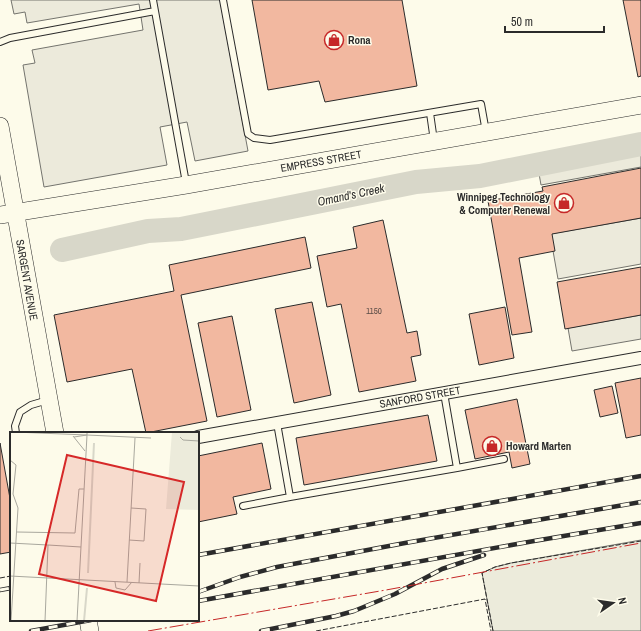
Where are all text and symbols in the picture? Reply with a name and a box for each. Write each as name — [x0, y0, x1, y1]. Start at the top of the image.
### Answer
scale bar — [505, 8, 604, 34]
text: 50 m — [511, 14, 533, 30]
shop icon: Rona — [323, 29, 345, 51]
place label: Rona — [348, 33, 371, 47]
street label: EMPRESS STREET — [279, 147, 363, 175]
water label: Omand's Creek — [316, 180, 387, 210]
place label: Winnipeg Technology & Computer Renewal — [457, 190, 550, 217]
shop icon: Winnipeg Technology & Computer Renewal — [553, 192, 575, 214]
street label: SARGENT AVENUE — [13, 238, 41, 322]
house number: 1150 — [366, 305, 382, 317]
street label: SANFORD STREET — [378, 383, 462, 411]
inset map — [10, 432, 199, 621]
shop icon: Howard Marten — [481, 435, 503, 457]
place label: Howard Marten — [506, 439, 571, 453]
north arrow — [593, 583, 633, 623]
text: N — [615, 596, 630, 605]

